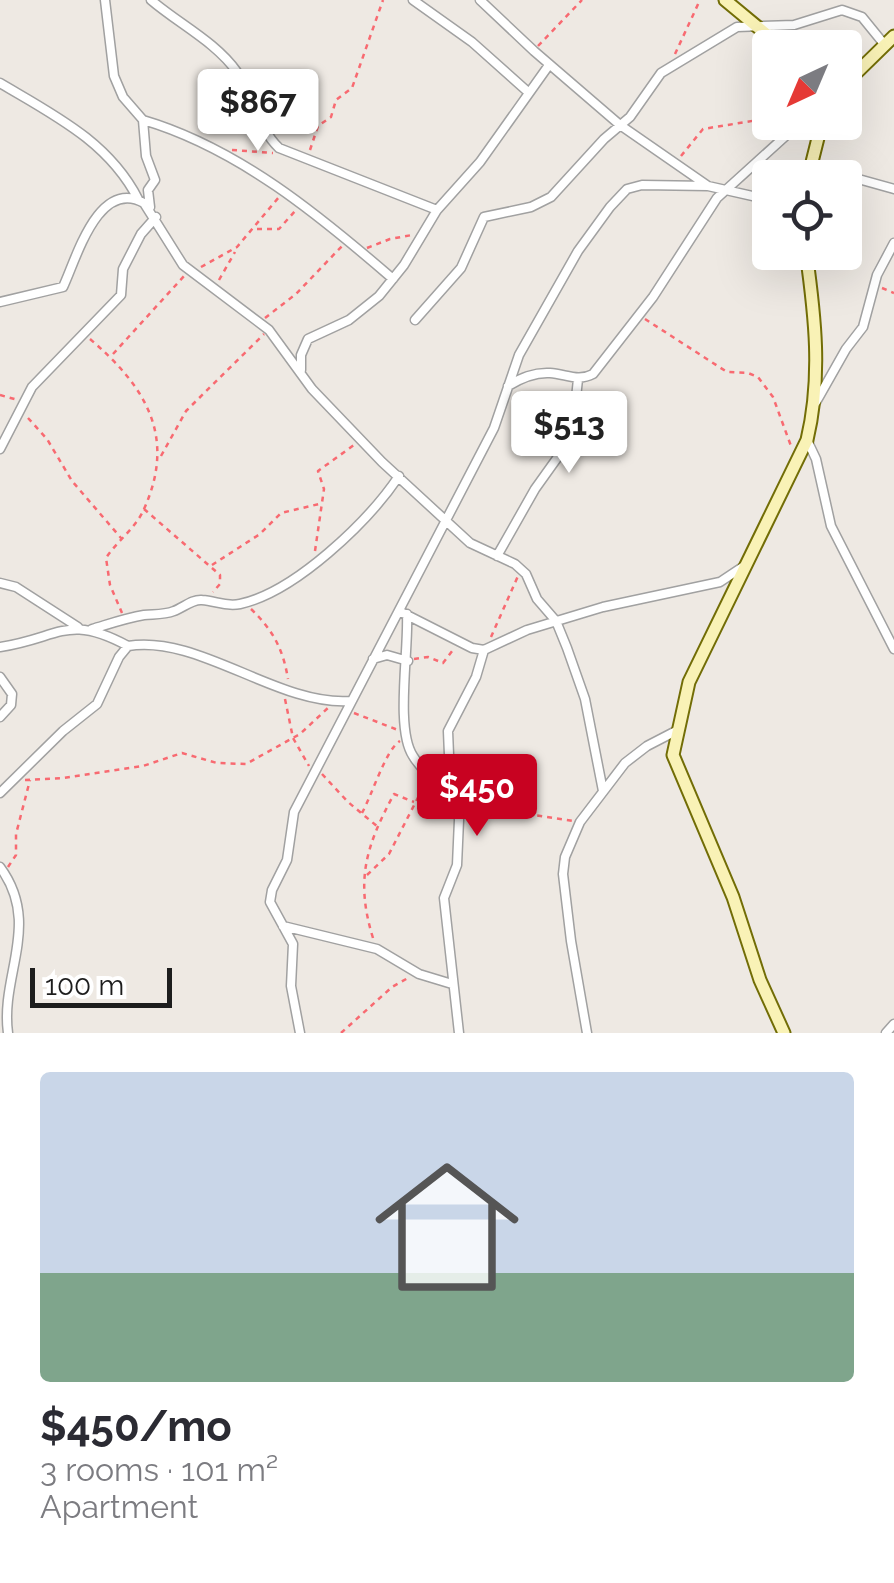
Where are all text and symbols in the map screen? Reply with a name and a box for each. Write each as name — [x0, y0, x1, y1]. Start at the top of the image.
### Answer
north arrow — [752, 30, 862, 140]
map controls — [752, 30, 862, 270]
pin: $867 — [199, 69, 317, 154]
text: $867 — [220, 83, 297, 120]
button: locate — [752, 160, 862, 270]
pin: $513 — [510, 391, 628, 476]
text: $513 — [533, 405, 605, 442]
pin: $450 — [418, 754, 536, 839]
text: $450 — [439, 768, 515, 805]
scale bar — [30, 963, 172, 1008]
text: 100 m — [45, 969, 124, 1002]
icon: home — [357, 1137, 537, 1317]
text: $450/mo — [40, 1402, 232, 1451]
text: 3 rooms · 101 m² — [40, 1451, 278, 1488]
text: Apartment — [40, 1488, 198, 1525]

